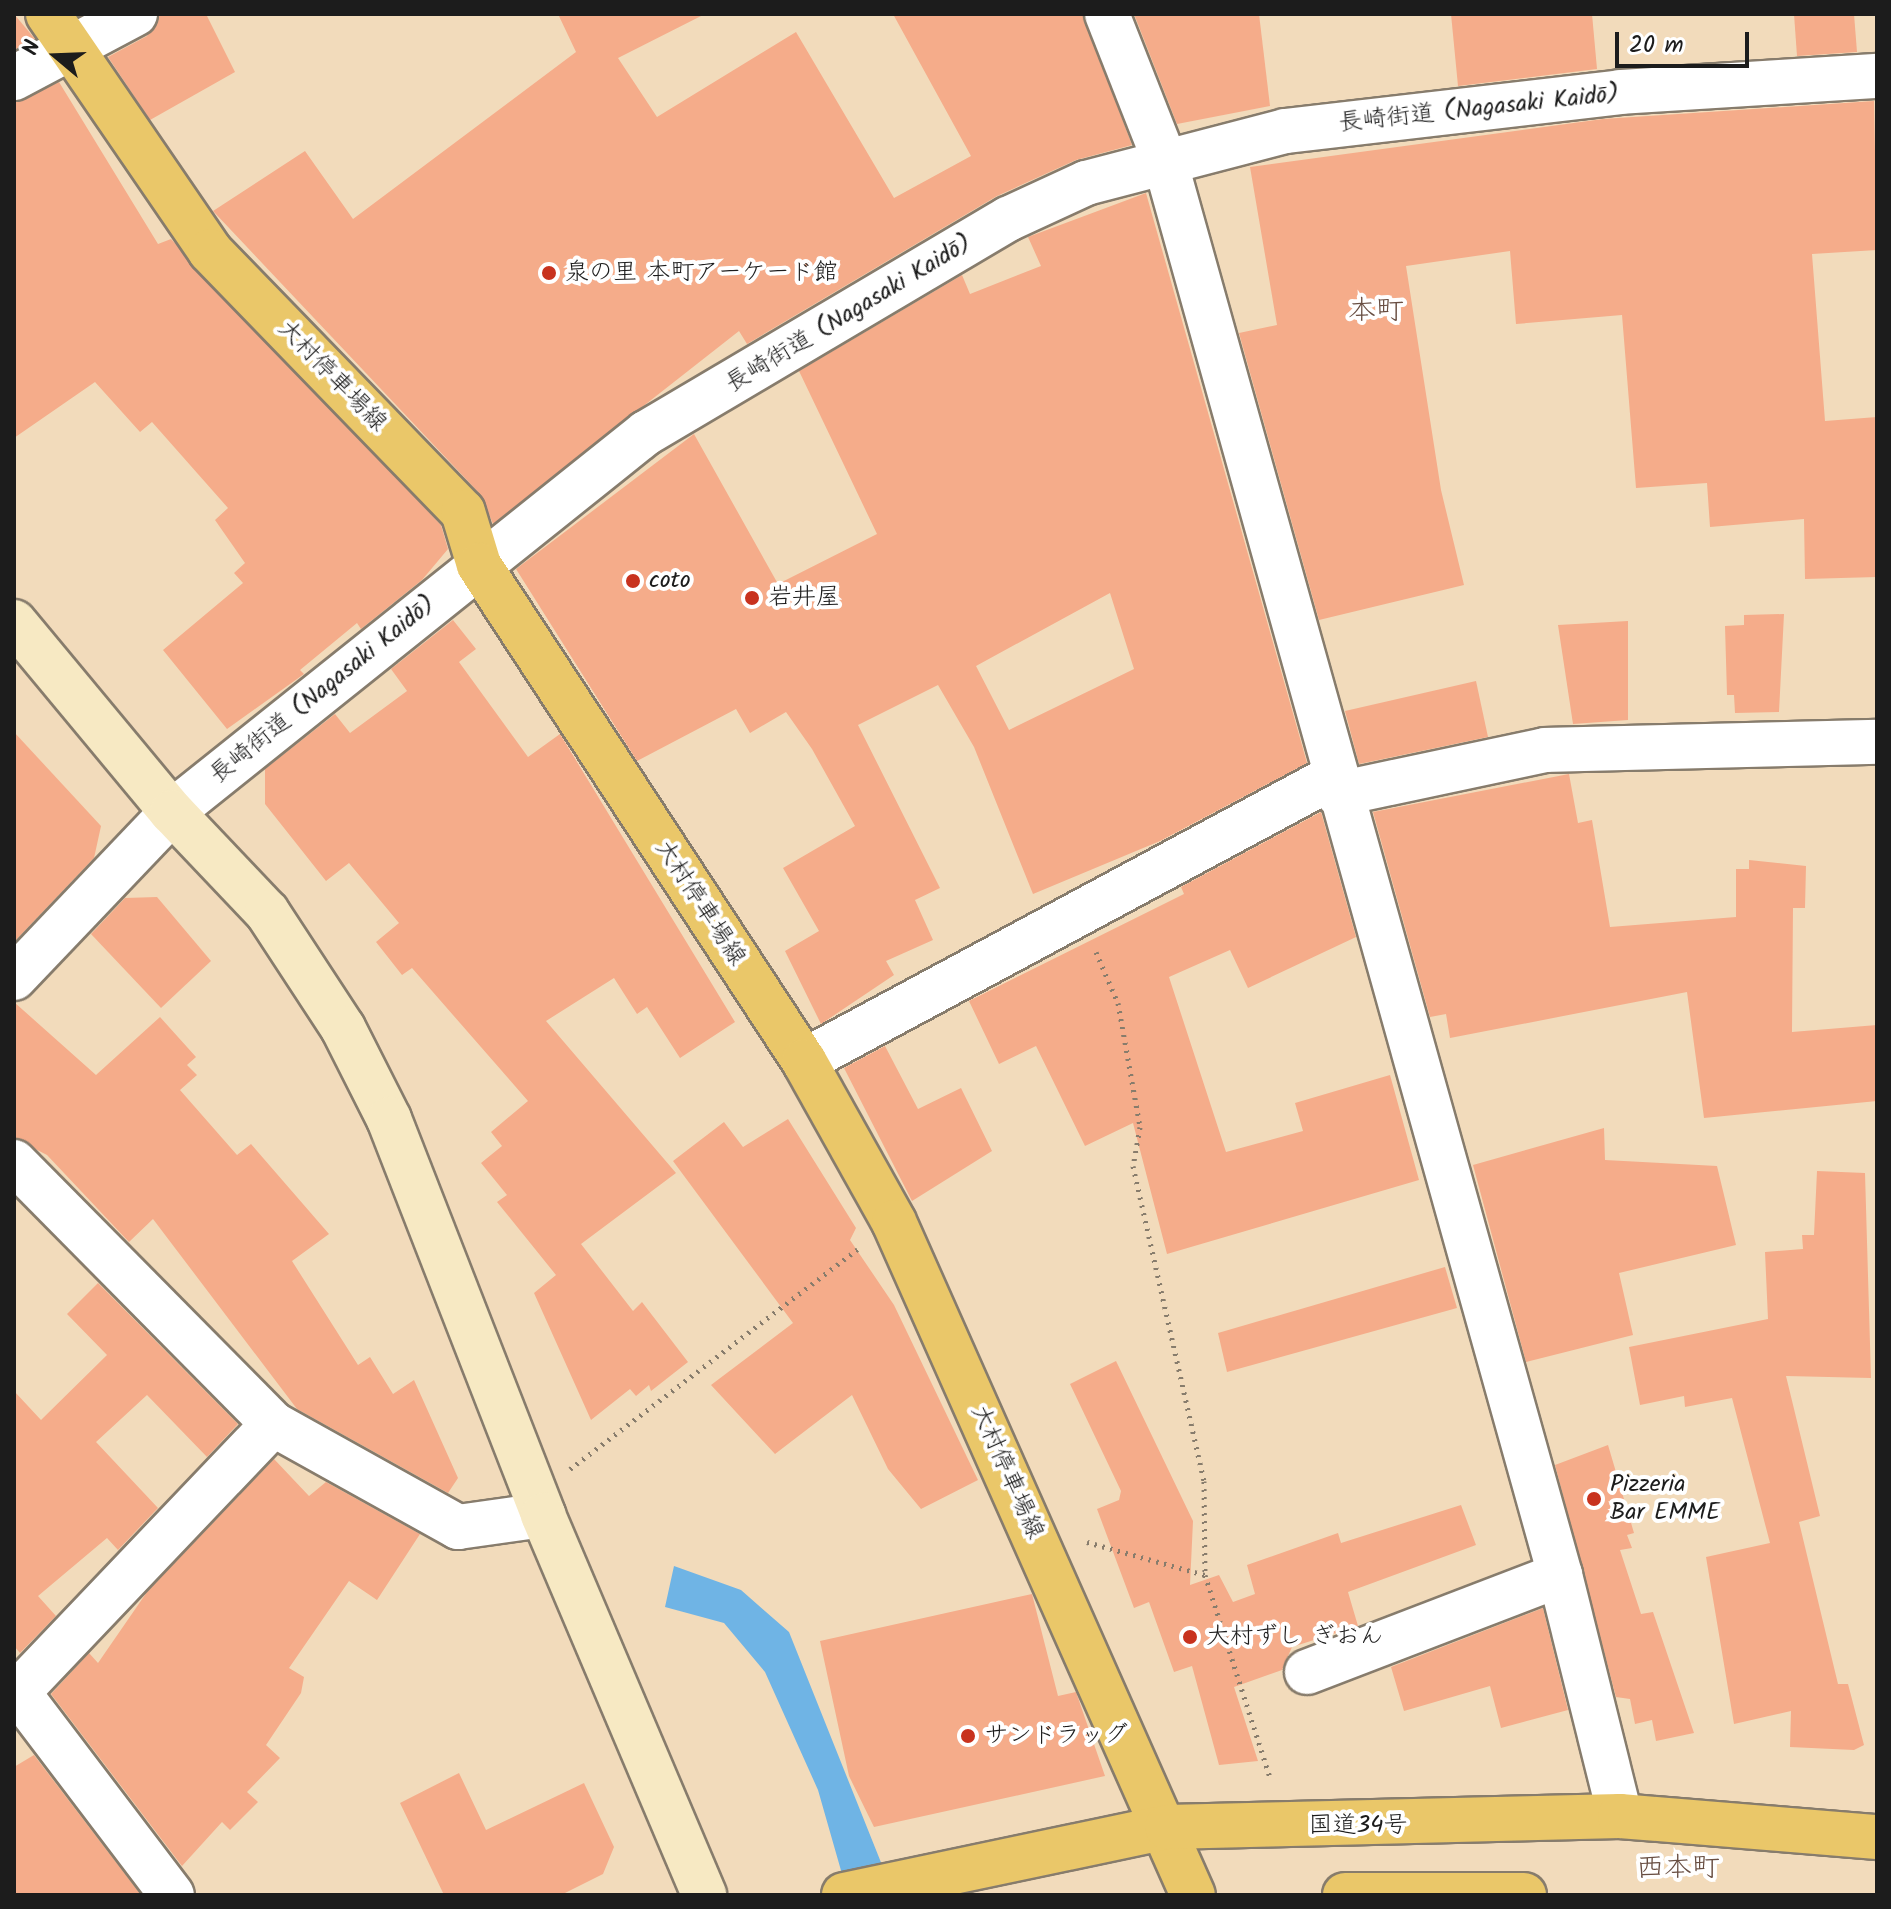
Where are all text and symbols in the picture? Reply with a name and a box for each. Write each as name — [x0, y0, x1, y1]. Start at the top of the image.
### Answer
north arrow — [16, 16, 96, 96]
scale bar — [1619, 16, 1753, 66]
text: 20 m — [1629, 26, 1684, 65]
text: N — [14, 36, 52, 60]
street label: 長崎街道 (Nagasaki Kaidō) — [1337, 80, 1621, 138]
street label: 長崎街道 (Nagasaki Kaidō) — [721, 229, 977, 399]
place label: 泉の里 本町アーケード館 — [565, 259, 838, 287]
marker: 泉の里 本町アーケード館 — [540, 264, 558, 282]
district label: 本町 — [1348, 295, 1404, 329]
street label: 大村停車場線 — [272, 314, 392, 438]
place label: coto — [649, 567, 691, 595]
marker: coto — [624, 572, 642, 590]
place label: 岩井屋 — [768, 584, 840, 612]
marker: 岩井屋 — [743, 589, 761, 607]
street label: 長崎街道 (Nagasaki Kaidō) — [205, 590, 441, 790]
street label: 大村停車場線 — [649, 835, 751, 971]
street label: 大村停車場線 — [965, 1400, 1049, 1544]
place label: Pizzeria Bar EMME — [1610, 1471, 1720, 1527]
marker: Pizzeria Bar EMME — [1585, 1490, 1603, 1508]
place label: 大村ずし ぎおん — [1206, 1623, 1384, 1651]
marker: 大村ずし ぎおん — [1181, 1628, 1199, 1646]
place label: サンドラッグ — [984, 1722, 1128, 1750]
marker: サンドラッグ — [959, 1727, 977, 1745]
street label: 国道34号 — [1309, 1812, 1407, 1840]
district label: 西本町 — [1636, 1852, 1720, 1886]

